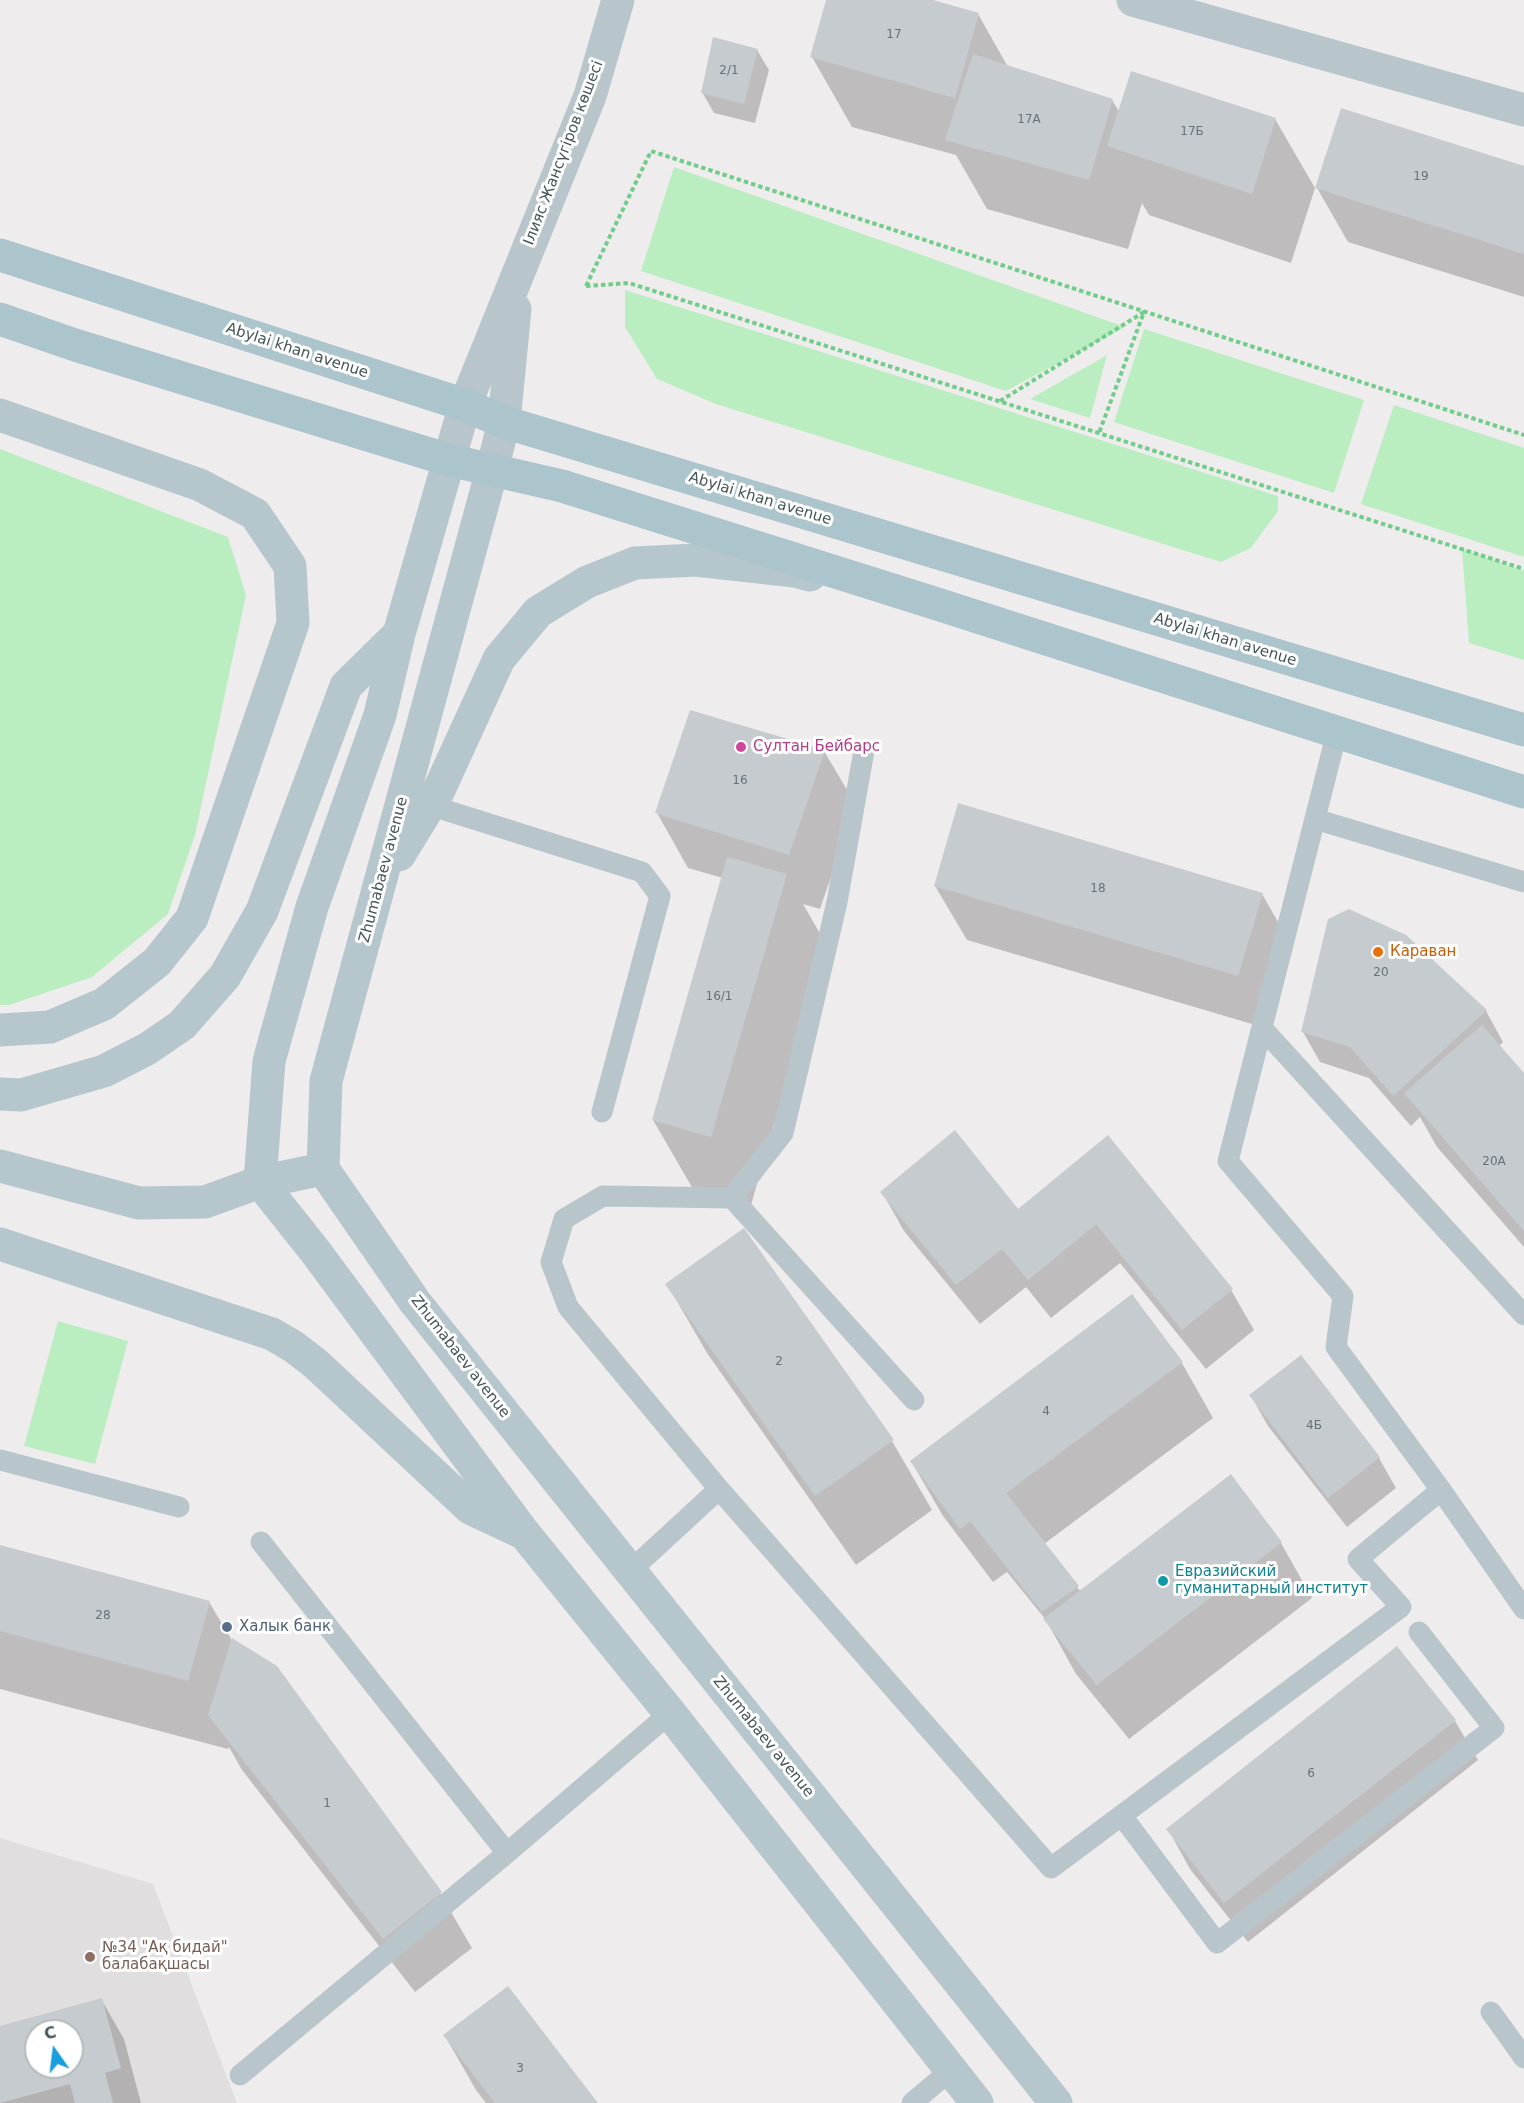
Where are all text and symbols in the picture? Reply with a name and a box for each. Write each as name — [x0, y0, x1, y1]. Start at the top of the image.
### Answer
house number: 17 — [886, 28, 902, 42]
street label: Ілияс Жансүгіров көшесі — [520, 58, 608, 248]
house number: 2/1 — [719, 64, 739, 78]
house number: 17А — [1017, 113, 1041, 127]
house number: 17Б — [1180, 125, 1204, 139]
house number: 19 — [1413, 170, 1429, 184]
street label: Abylai khan avenue — [224, 320, 370, 382]
street label: Abylai khan avenue — [687, 469, 833, 529]
street label: Abylai khan avenue — [1152, 610, 1298, 670]
place label: Султан Бейбарс — [753, 738, 880, 756]
marker: Султан Бейбарс — [734, 740, 748, 754]
house number: 16 — [732, 774, 748, 788]
street label: Zhumabaev avenue — [356, 795, 412, 945]
house number: 18 — [1090, 882, 1106, 896]
place label: Караван — [1390, 943, 1456, 961]
marker: Караван — [1371, 945, 1385, 959]
house number: 20 — [1373, 966, 1389, 980]
house number: 16/1 — [706, 990, 732, 1004]
house number: 20А — [1482, 1155, 1506, 1169]
street label: Zhumabaev avenue — [407, 1292, 513, 1422]
house number: 2 — [775, 1355, 783, 1369]
house number: 4 — [1042, 1405, 1050, 1419]
house number: 4Б — [1306, 1419, 1322, 1433]
place label: Евразийский гуманитарный институт — [1175, 1563, 1368, 1598]
marker: Евразийский гуманитарный институт — [1156, 1574, 1170, 1588]
house number: 28 — [95, 1609, 111, 1623]
place label: Халык банк — [239, 1618, 331, 1636]
marker: Халык банк — [220, 1620, 234, 1634]
street label: Zhumabaev avenue — [709, 1673, 817, 1801]
house number: 6 — [1307, 1767, 1315, 1781]
house number: 1 — [323, 1797, 331, 1811]
place label: №34 "Ақ бидай" балабақшасы — [102, 1939, 228, 1974]
marker: №34 "Ақ бидай" балабақшасы — [83, 1950, 97, 1964]
north arrow — [24, 2019, 84, 2079]
text: С — [42, 2022, 58, 2044]
house number: 3 — [516, 2062, 524, 2076]

